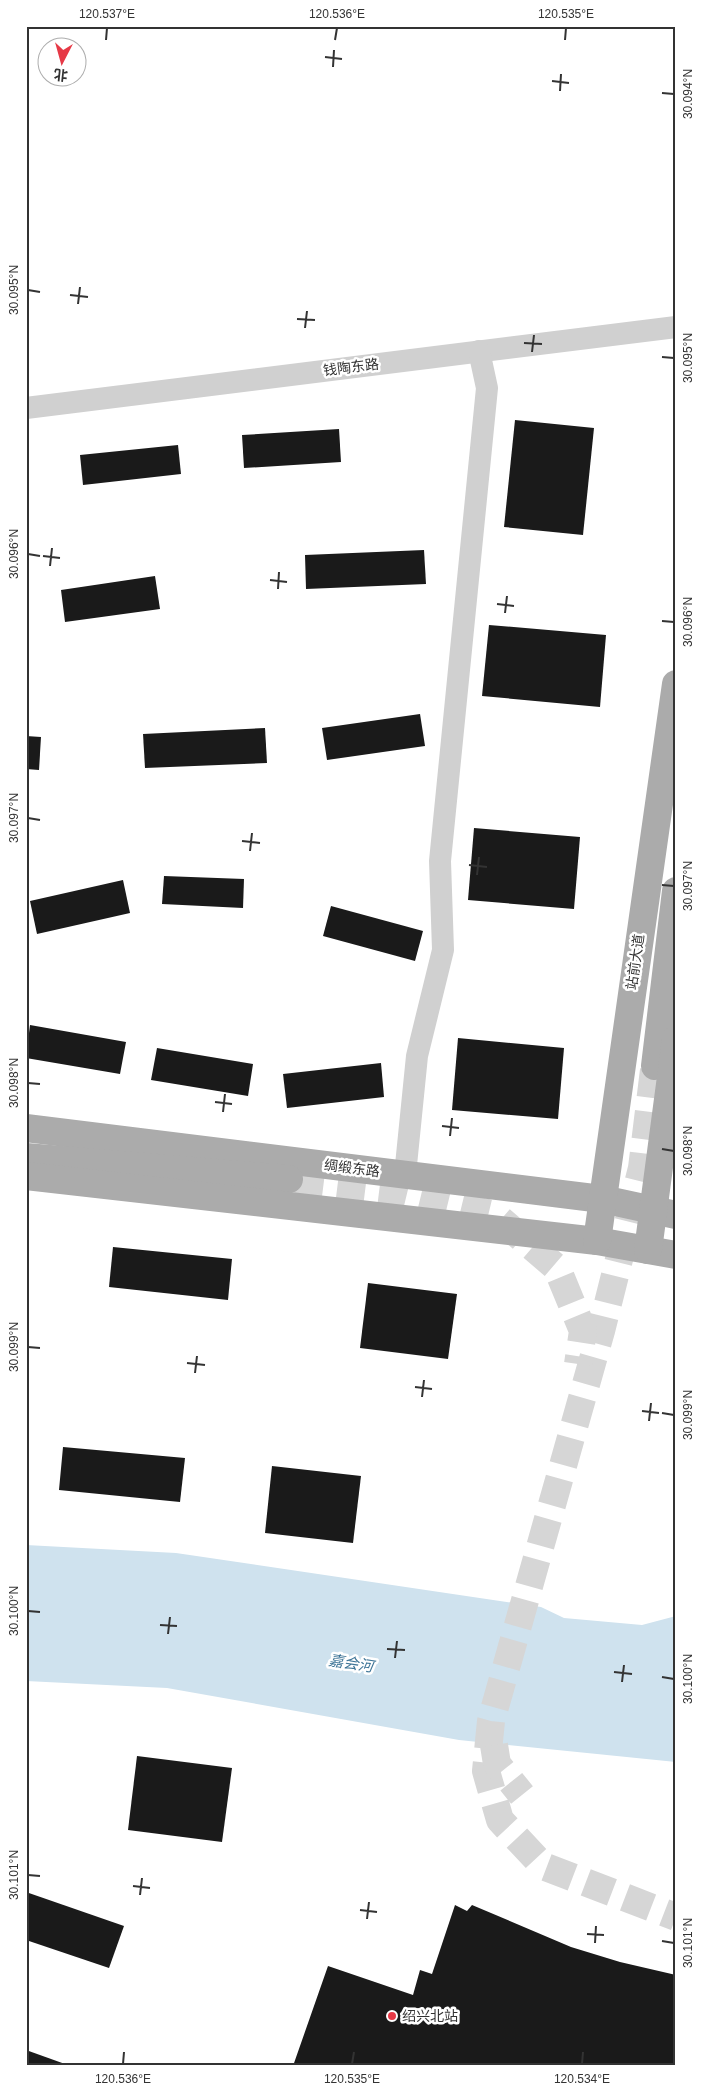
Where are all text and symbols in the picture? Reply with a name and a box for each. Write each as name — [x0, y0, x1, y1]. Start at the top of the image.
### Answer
text: 120.537°E — [79, 7, 135, 21]
text: 120.536°E — [309, 7, 365, 21]
text: 120.535°E — [538, 7, 594, 21]
north arrow — [38, 38, 88, 88]
text: 北 — [53, 66, 68, 84]
text: 30.094°N — [681, 69, 695, 119]
text: 30.095°N — [7, 265, 21, 315]
text: 30.095°N — [681, 333, 695, 383]
street label: 钱陶东路 — [322, 356, 380, 378]
text: 30.096°N — [7, 529, 21, 579]
text: 30.096°N — [681, 597, 695, 647]
text: 30.097°N — [7, 793, 21, 843]
text: 30.097°N — [681, 861, 695, 911]
street label: 站前大道 — [623, 933, 647, 991]
text: 30.098°N — [7, 1058, 21, 1108]
text: 30.098°N — [681, 1126, 695, 1176]
street label: 绸缎东路 — [323, 1157, 381, 1179]
text: 30.099°N — [7, 1322, 21, 1372]
text: 30.099°N — [681, 1390, 695, 1440]
text: 30.100°N — [7, 1586, 21, 1636]
water label: 嘉会河 — [327, 1651, 378, 1675]
text: 30.100°N — [681, 1654, 695, 1704]
text: 30.101°N — [7, 1850, 21, 1900]
text: 30.101°N — [681, 1918, 695, 1968]
place label: 绍兴北站 — [402, 2008, 458, 2024]
marker: 绍兴北站 — [386, 2010, 398, 2022]
text: 120.536°E — [95, 2072, 151, 2086]
text: 120.535°E — [324, 2072, 380, 2086]
text: 120.534°E — [554, 2072, 610, 2086]

